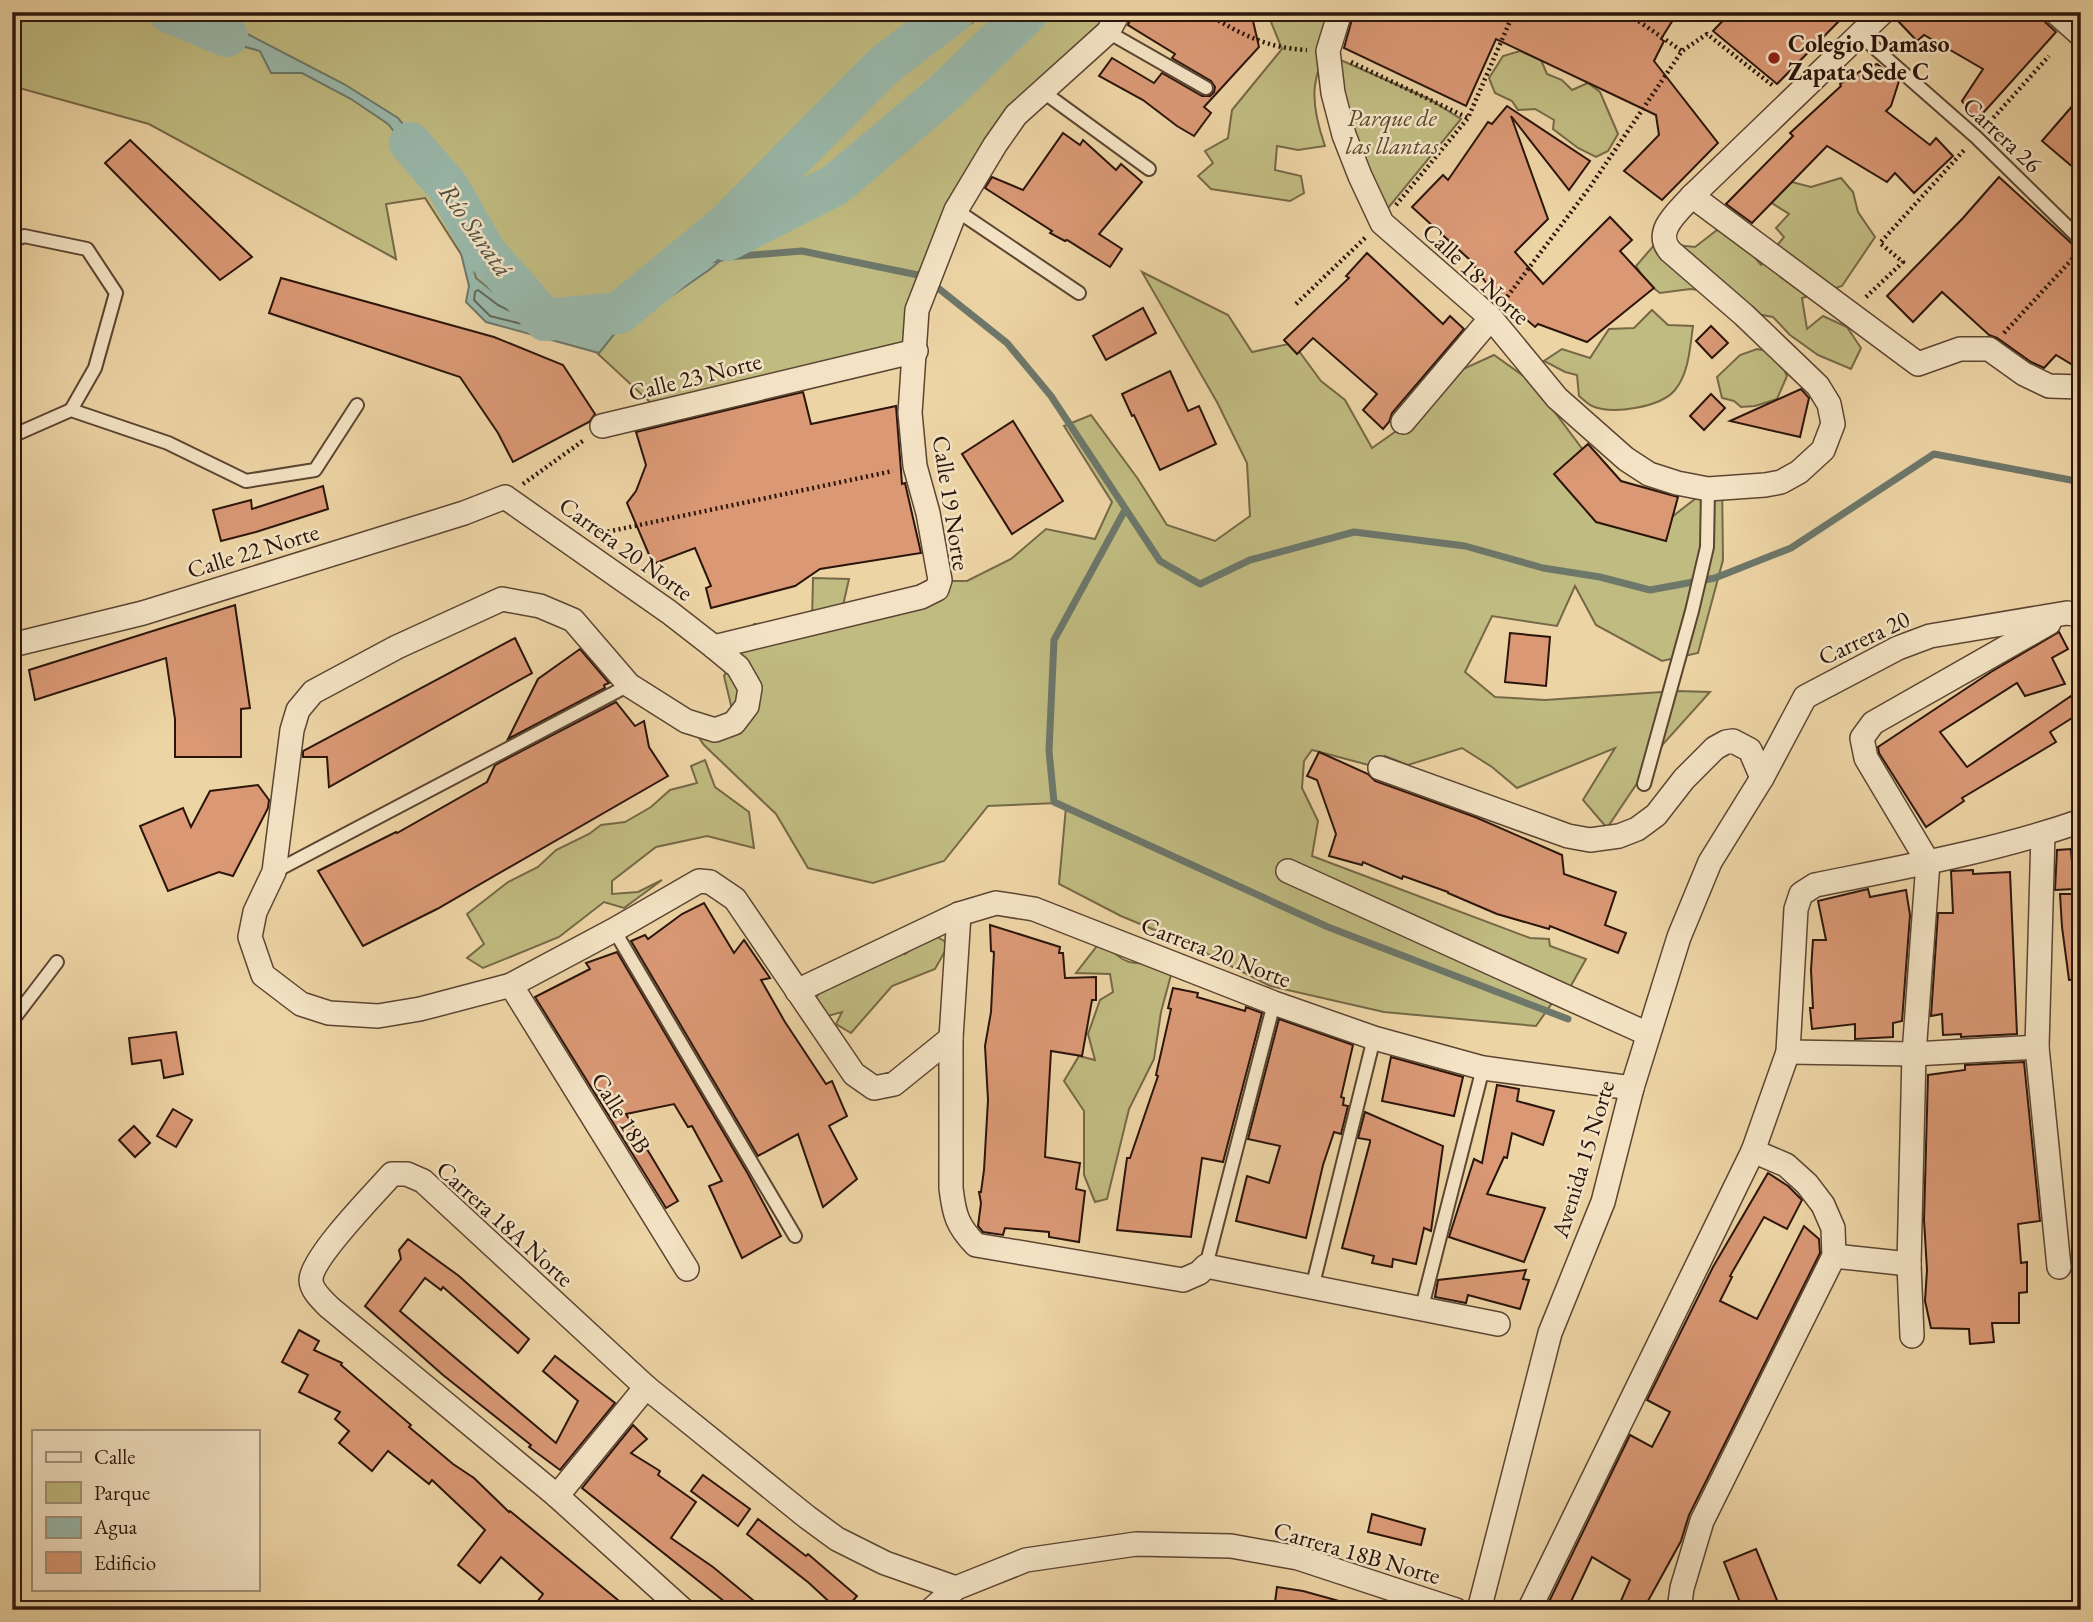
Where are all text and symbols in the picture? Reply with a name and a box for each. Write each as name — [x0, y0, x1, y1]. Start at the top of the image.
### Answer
place label: Colegio Damaso Zapata Sede C — [1788, 28, 1950, 87]
marker: Colegio Damaso Zapata Sede C — [1766, 50, 1782, 66]
street label: Carrera 26 — [1956, 90, 2049, 179]
park label: Parque de las llantas — [1346, 102, 1439, 161]
water label: Río Suratá — [431, 176, 521, 284]
street label: Calle 18 Norte — [1416, 216, 1537, 331]
street label: Calle 23 Norte — [625, 345, 765, 408]
street label: Calle 19 Norte — [926, 433, 977, 572]
street label: Carrera 20 Norte — [553, 490, 699, 608]
street label: Calle 22 Norte — [183, 516, 322, 585]
street label: Carrera 20 — [1813, 603, 1915, 672]
street label: Carrera 20 Norte — [1137, 909, 1296, 994]
street label: Calle 18B — [585, 1067, 658, 1159]
street label: Avenida 15 Norte — [1544, 1076, 1621, 1242]
street label: Carrera 18A Norte — [430, 1154, 581, 1294]
legend — [32, 1430, 259, 1590]
text: Calle — [94, 1443, 136, 1470]
text: Parque — [94, 1479, 150, 1506]
text: Agua — [93, 1513, 138, 1540]
street label: Carrera 18B Norte — [1270, 1514, 1444, 1591]
text: Edificio — [94, 1549, 156, 1576]

